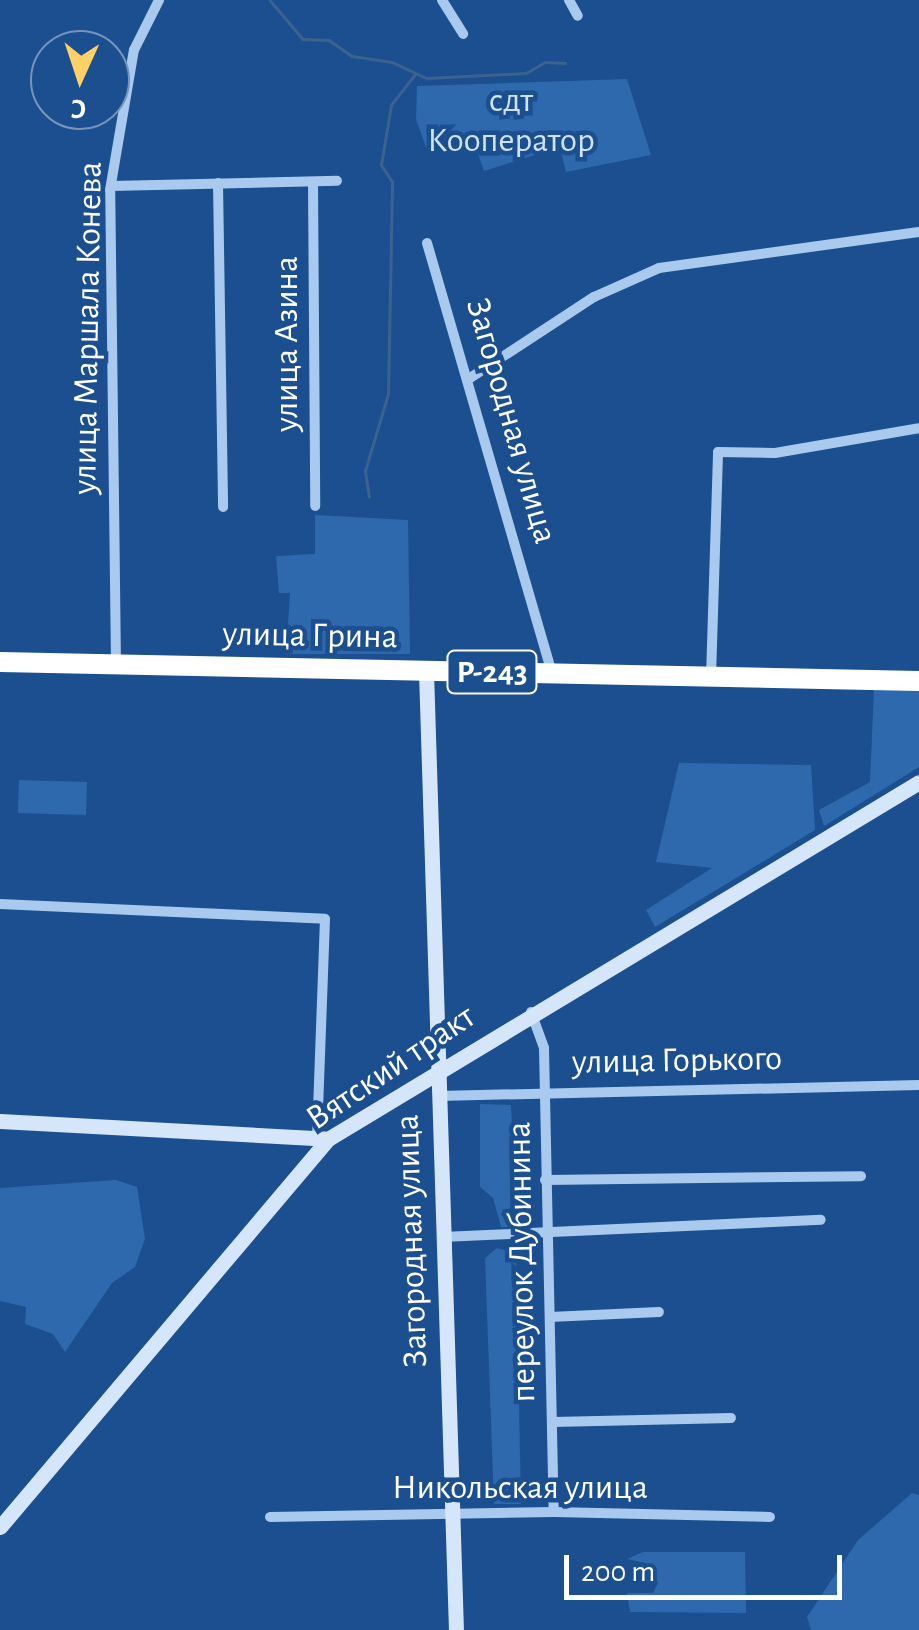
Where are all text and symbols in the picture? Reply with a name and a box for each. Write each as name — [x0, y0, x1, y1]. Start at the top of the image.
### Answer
north arrow — [30, 30, 130, 130]
park label: сдт Кооператор — [427, 80, 595, 162]
text: С — [70, 94, 87, 122]
street label: улица Маршала Конева — [64, 161, 112, 495]
street label: улица Азина — [266, 256, 308, 432]
street label: Загородная улица — [456, 293, 566, 549]
street label: улица Грина — [222, 613, 398, 659]
road number: Р-243 — [444, 645, 540, 699]
street label: Вятский тракт — [299, 996, 483, 1140]
street label: улица Горького — [572, 1038, 782, 1084]
street label: Загородная улица — [387, 1114, 437, 1368]
street label: переулок Дубинина — [499, 1121, 545, 1403]
street label: Никольская улица — [392, 1467, 648, 1509]
scale bar — [569, 1535, 846, 1597]
text: 200 m — [581, 1557, 655, 1587]

